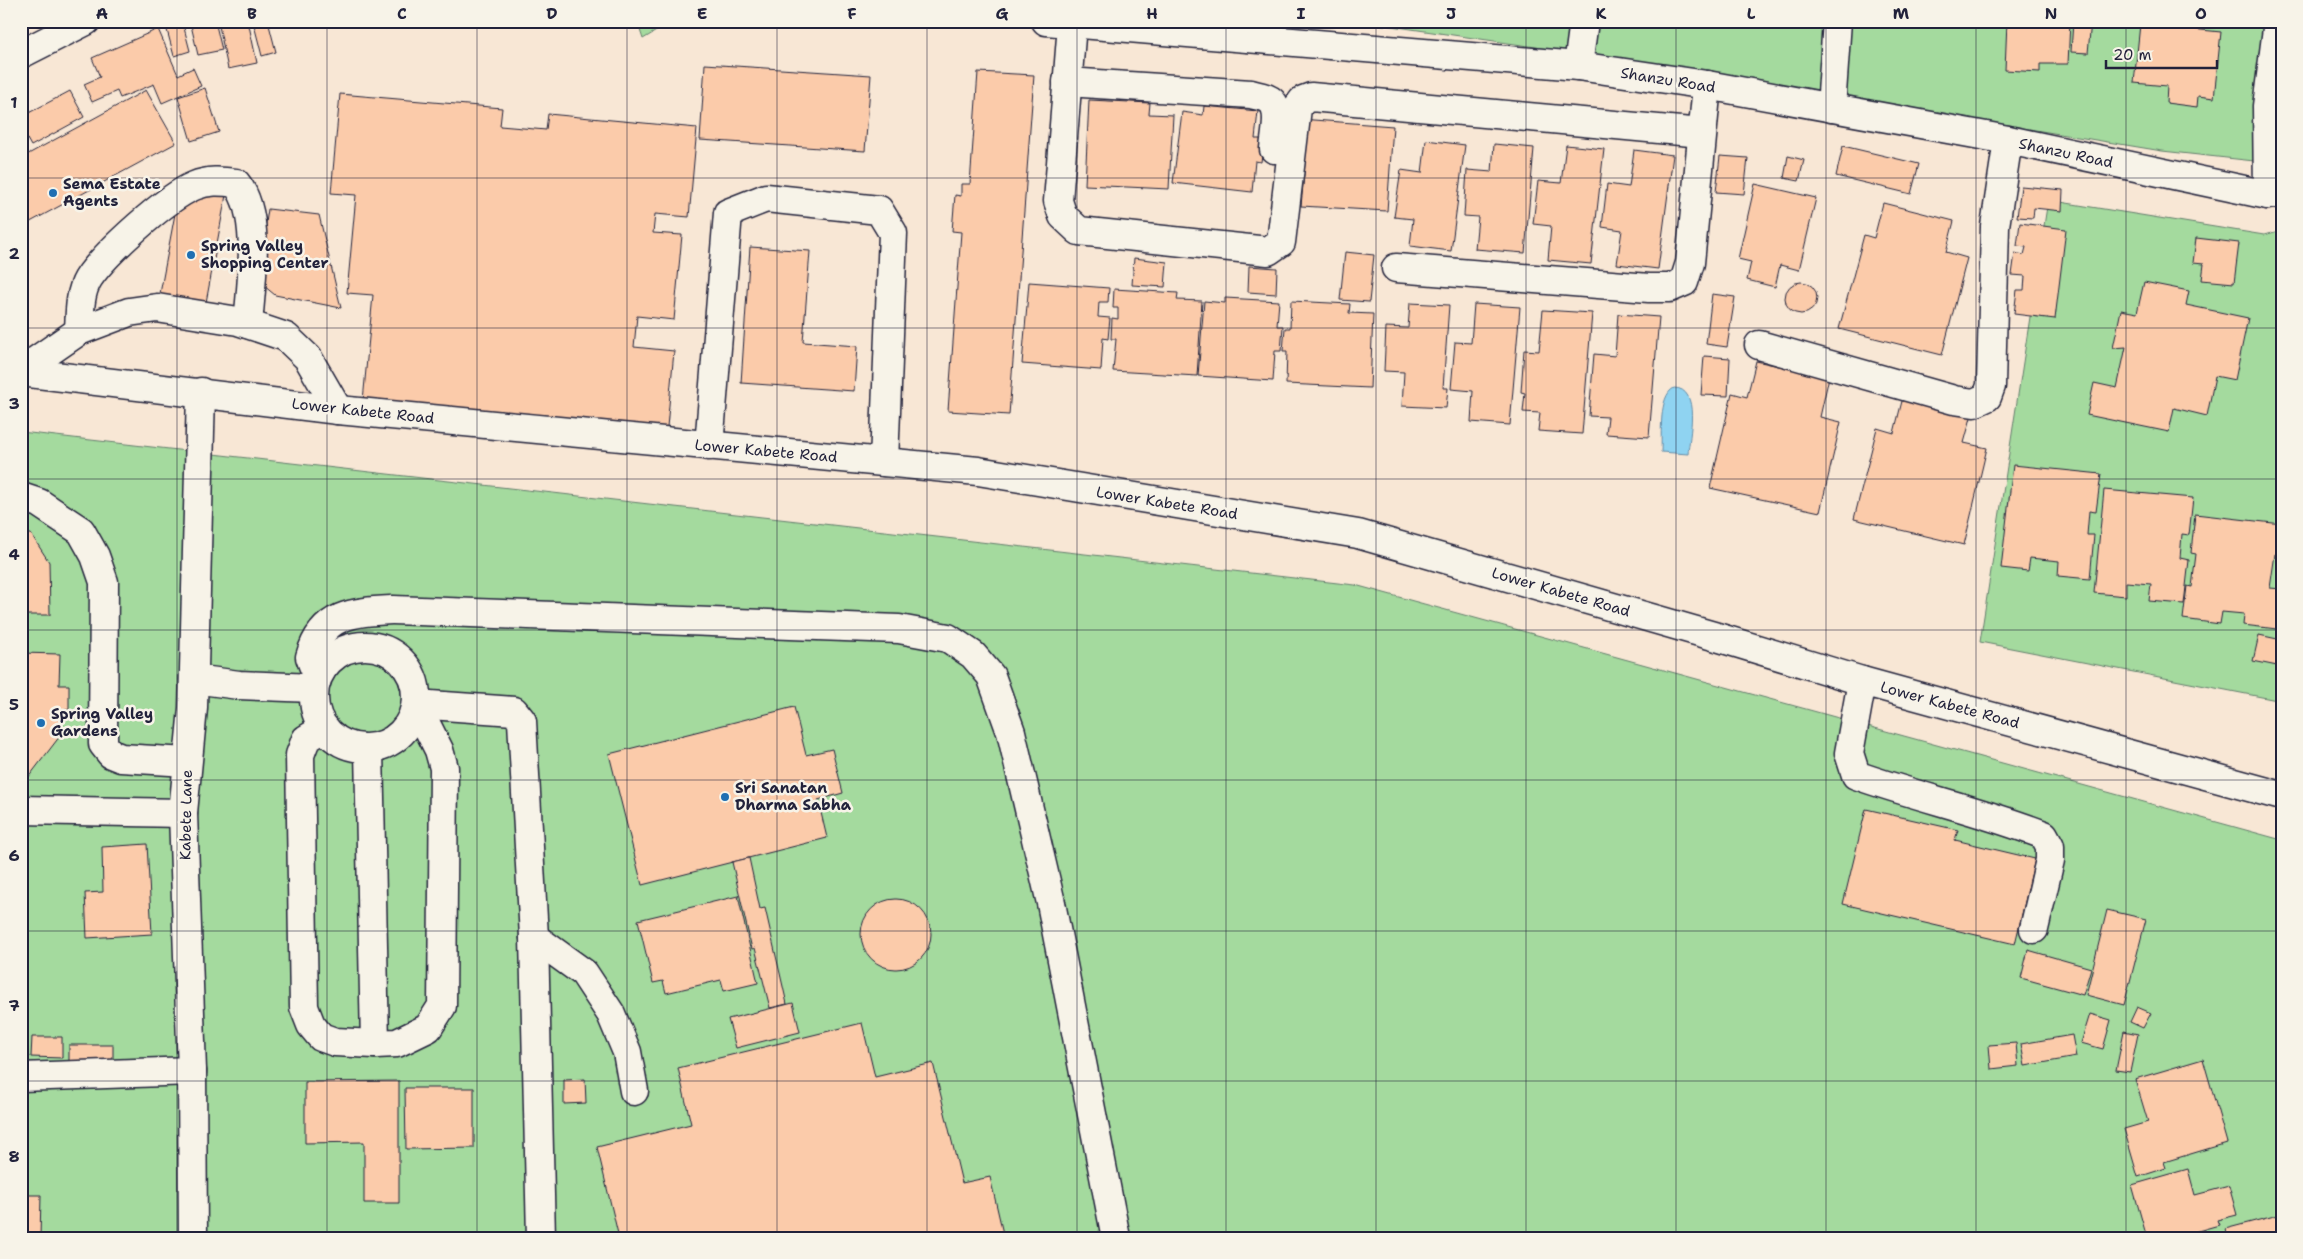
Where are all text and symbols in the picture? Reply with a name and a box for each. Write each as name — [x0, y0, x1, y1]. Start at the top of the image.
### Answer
text: A — [96, 3, 108, 24]
text: B — [247, 3, 257, 24]
text: C — [397, 3, 407, 24]
text: D — [546, 3, 558, 24]
text: E — [697, 3, 707, 24]
text: F — [847, 3, 857, 24]
text: G — [996, 3, 1009, 24]
text: H — [1146, 3, 1158, 24]
text: I — [1297, 3, 1306, 24]
text: J — [1446, 3, 1456, 24]
text: K — [1596, 3, 1607, 24]
text: L — [1747, 3, 1756, 24]
text: M — [1893, 3, 1910, 24]
text: N — [2045, 3, 2057, 24]
text: O — [2195, 3, 2207, 24]
scale bar — [2106, 38, 2217, 70]
text: 20 m — [2113, 45, 2152, 65]
street label: Shanzu Road — [1619, 63, 1717, 97]
text: 1 — [10, 92, 18, 113]
street label: Shanzu Road — [2017, 133, 2115, 173]
place label: Sema Estate Agents — [63, 174, 161, 211]
marker: Sema Estate Agents — [47, 187, 59, 199]
place label: Spring Valley Shopping Center — [201, 236, 329, 273]
text: 2 — [8, 243, 20, 264]
marker: Spring Valley Shopping Center — [185, 249, 197, 261]
text: 3 — [8, 393, 20, 414]
street label: Lower Kabete Road — [291, 394, 436, 428]
street label: Lower Kabete Road — [694, 435, 839, 467]
street label: Lower Kabete Road — [1095, 482, 1240, 524]
text: 4 — [8, 544, 20, 565]
street label: Lower Kabete Road — [1489, 563, 1633, 621]
street label: Lower Kabete Road — [1878, 677, 2022, 733]
text: 5 — [9, 694, 19, 715]
place label: Spring Valley Gardens — [51, 704, 153, 741]
marker: Spring Valley Gardens — [35, 717, 47, 729]
street label: Kabete Lane — [175, 770, 197, 860]
place label: Sri Sanatan Dharma Sabha — [735, 778, 852, 815]
marker: Sri Sanatan Dharma Sabha — [719, 791, 731, 803]
text: 6 — [8, 845, 20, 866]
text: 7 — [8, 995, 20, 1016]
text: 8 — [8, 1146, 20, 1167]

